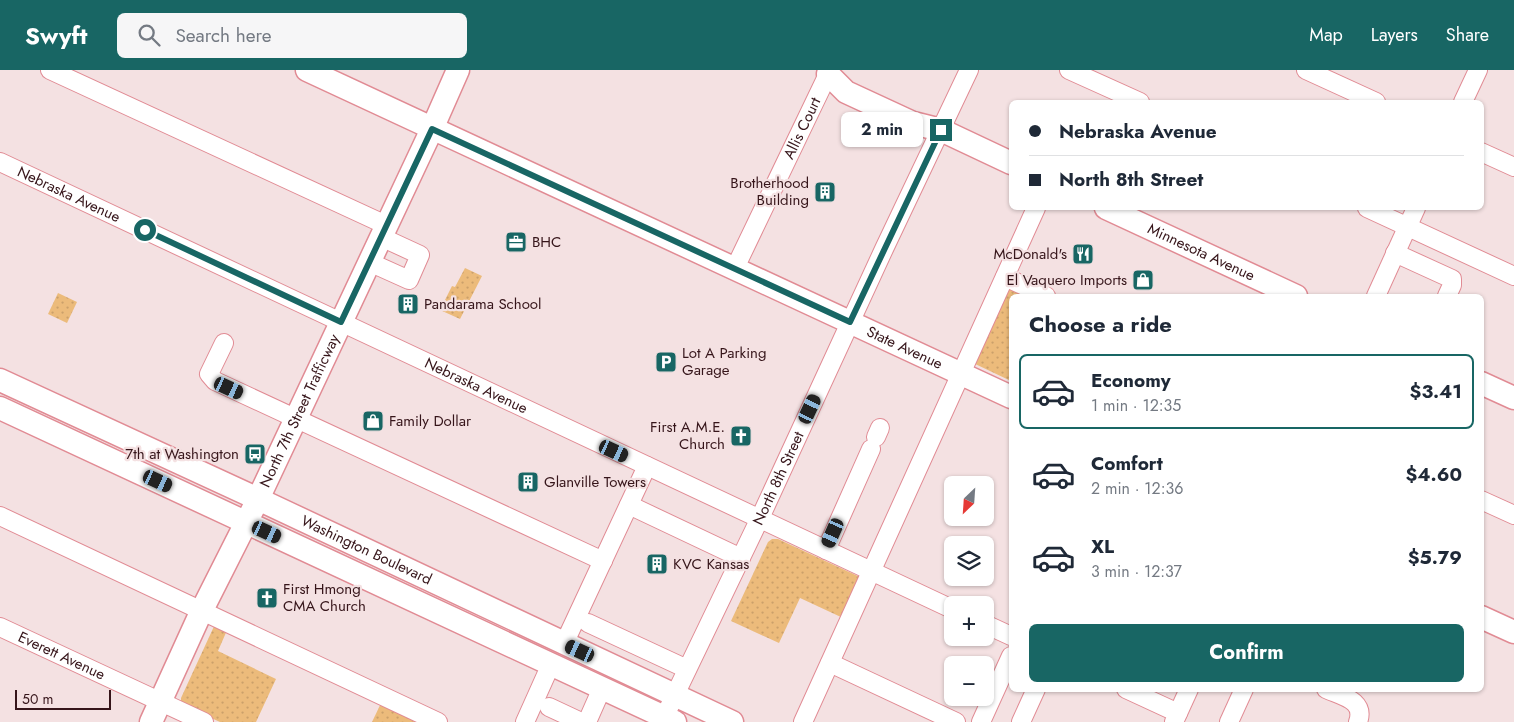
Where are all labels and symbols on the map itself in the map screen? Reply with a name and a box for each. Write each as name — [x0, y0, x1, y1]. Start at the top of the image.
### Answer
street label: Allis Court — [778, 93, 827, 163]
callout: 2 min — [841, 112, 924, 148]
route end — [930, 119, 952, 141]
street label: Nebraska Avenue — [14, 161, 124, 228]
place label: Brotherhood Building — [730, 172, 809, 211]
building icon: Brotherhood Building — [813, 180, 837, 204]
street label: Minnesota Avenue — [1144, 218, 1259, 287]
route start — [134, 219, 156, 241]
office icon: BHC — [504, 230, 528, 254]
place label: BHC — [532, 231, 561, 253]
restaurant icon: McDonald's — [1071, 242, 1095, 266]
place label: McDonald's — [993, 243, 1067, 265]
shop icon: El Vaquero Imports — [1131, 268, 1155, 292]
place label: El Vaquero Imports — [1007, 269, 1127, 291]
building icon: Pandarama School — [396, 292, 420, 316]
place label: Pandarama School — [424, 293, 542, 315]
street label: State Avenue — [863, 320, 947, 375]
street label: North 7th Street Trafficway — [254, 330, 345, 491]
place label: Lot A Parking Garage — [682, 342, 767, 381]
parking icon: Lot A Parking Garage — [654, 350, 678, 374]
street label: Nebraska Avenue — [421, 352, 532, 419]
car — [212, 375, 245, 401]
car — [796, 392, 823, 426]
shop icon: Family Dollar — [361, 409, 385, 433]
place label: Family Dollar — [389, 410, 472, 432]
place label: First A.M.E. Church — [650, 416, 725, 455]
church icon: First A.M.E. Church — [729, 424, 753, 448]
street label: North 8th Street — [747, 427, 810, 529]
car — [597, 438, 630, 464]
bus stop icon: 7th at Washington — [243, 442, 267, 466]
place label: 7th at Washington — [125, 443, 239, 465]
car — [141, 468, 174, 494]
building icon: Glanville Towers — [516, 470, 540, 494]
place label: Glanville Towers — [544, 471, 646, 493]
north arrow — [944, 476, 994, 526]
street label: Washington Boulevard — [298, 510, 435, 590]
car — [820, 516, 845, 550]
car — [250, 519, 283, 545]
building icon: KVC Kansas — [645, 552, 669, 576]
place label: KVC Kansas — [673, 553, 749, 575]
place label: First Hmong CMA Church — [283, 578, 366, 617]
church icon: First Hmong CMA Church — [255, 586, 279, 610]
street label: Everett Avenue — [15, 626, 109, 686]
car — [563, 638, 596, 664]
scale bar — [15, 687, 111, 710]

